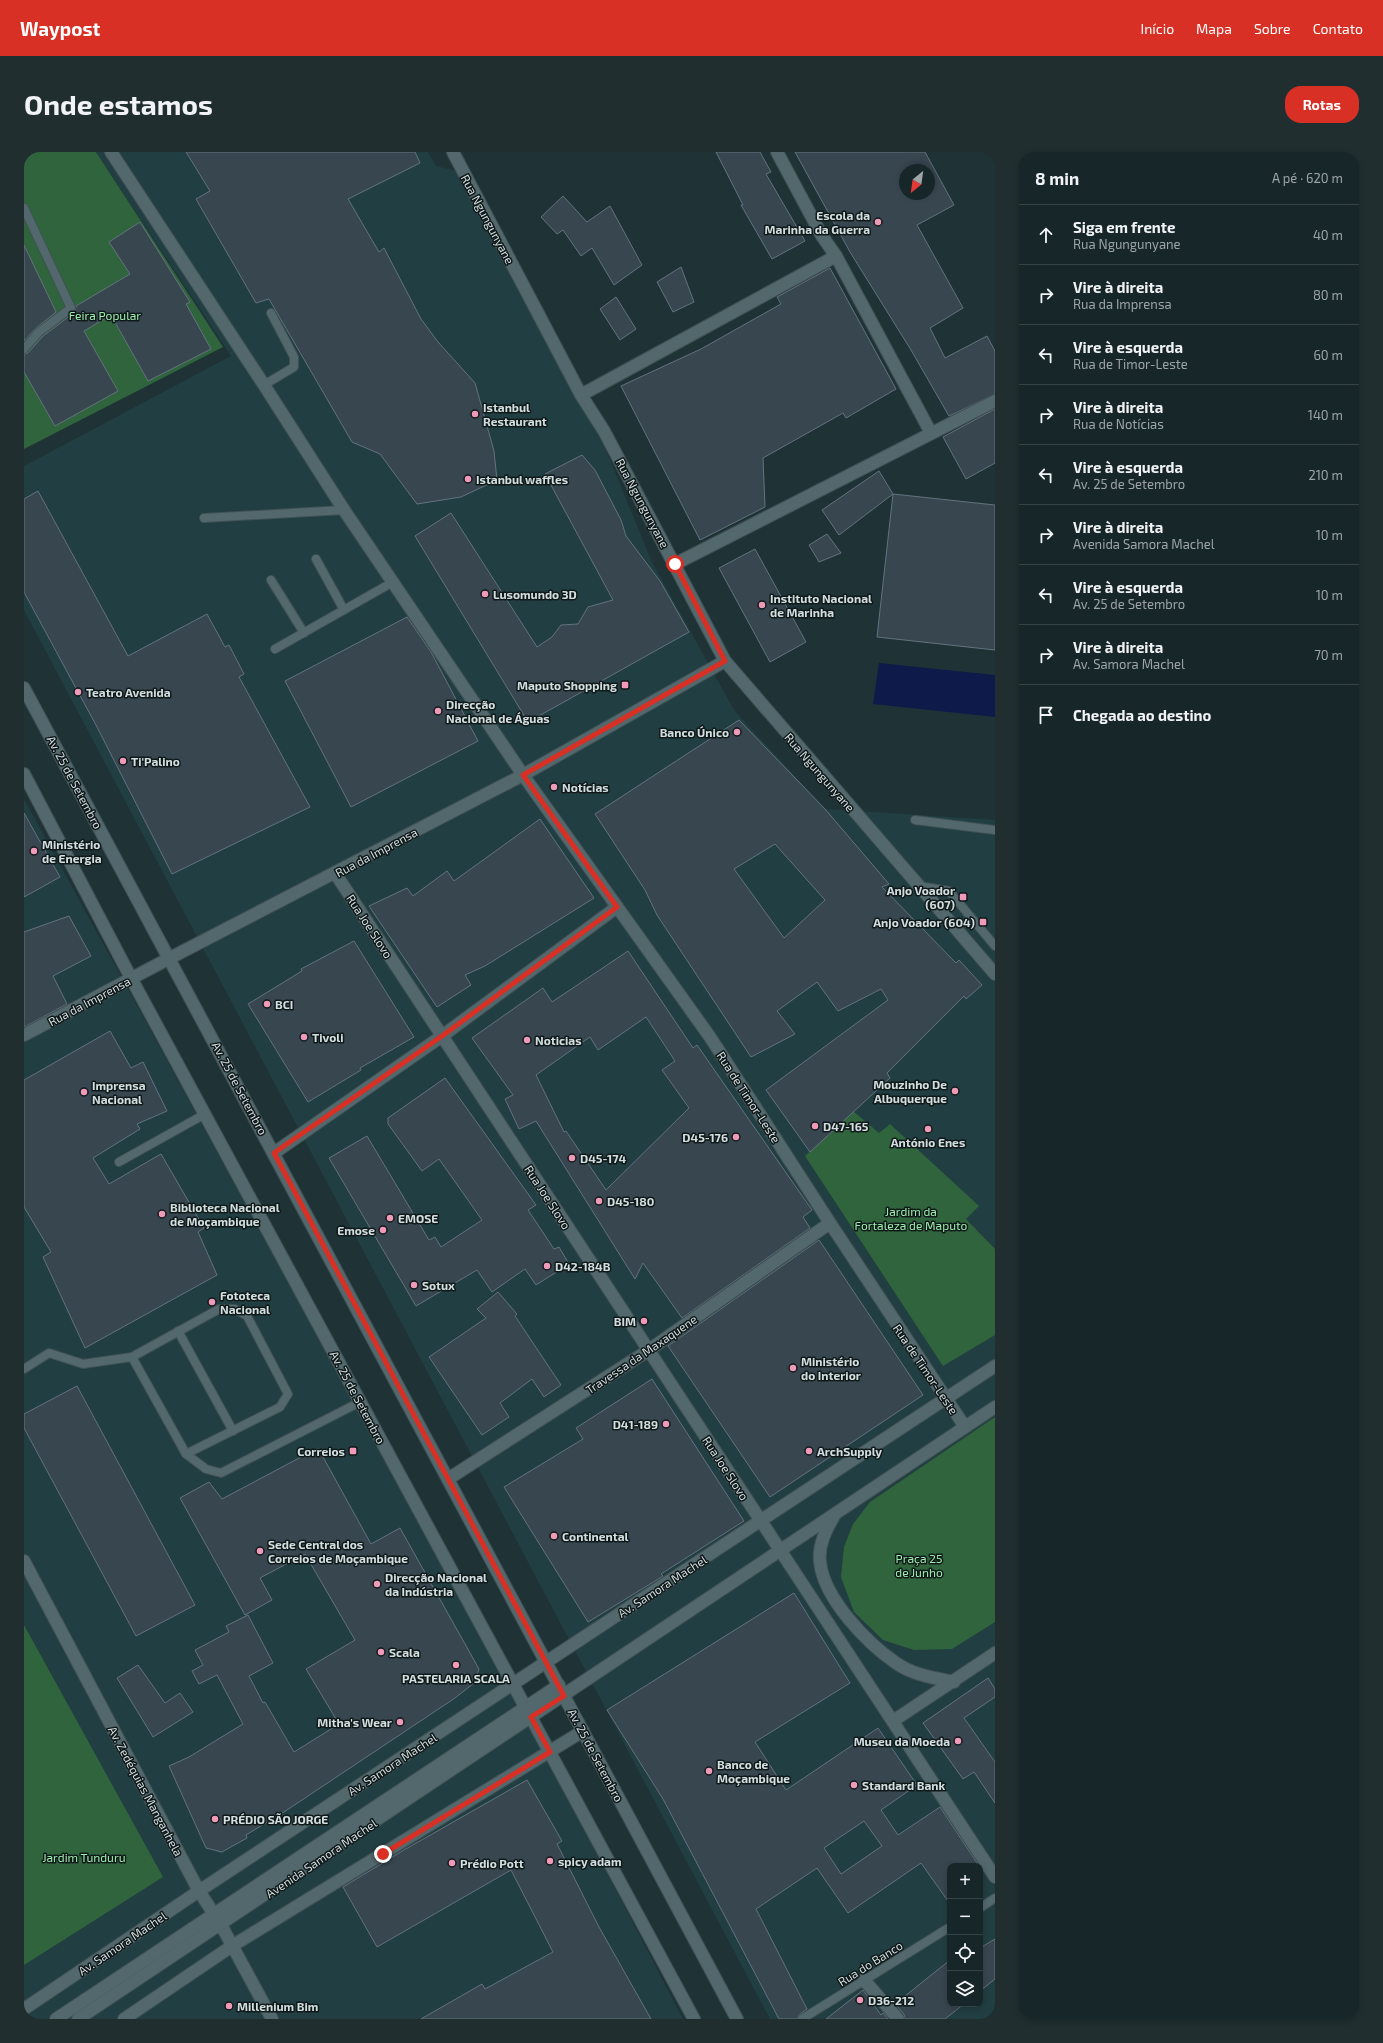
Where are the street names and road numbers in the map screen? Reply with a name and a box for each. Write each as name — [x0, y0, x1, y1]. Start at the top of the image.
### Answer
street label: Rua Ngungunyane — [459, 172, 517, 266]
street label: Rua Ngungunyane — [614, 456, 672, 550]
street label: Rua Ngungunyane — [782, 730, 858, 814]
street label: Av. 25 de Setembro — [45, 733, 106, 831]
street label: Rua da Imprensa — [333, 824, 419, 880]
street label: Rua Joe Slovo — [344, 891, 396, 961]
street label: Rua da Imprensa — [46, 973, 132, 1029]
street label: Av. 25 de Setembro — [210, 1039, 271, 1137]
street label: Rua de Timor-Leste — [714, 1049, 784, 1145]
street label: Rua Joe Slovo — [522, 1162, 574, 1232]
street label: Travessa da Maxaquene — [583, 1312, 699, 1396]
street label: Rua de Timor-Leste — [891, 1321, 961, 1417]
street label: Av. 25 de Setembro — [328, 1348, 389, 1446]
street label: Rua Joe Slovo — [700, 1433, 752, 1503]
street label: Av. Samora Machel — [615, 1552, 709, 1620]
street label: Av. 25 de Setembro — [566, 1706, 627, 1804]
street label: Av. Zedéquias Manganhela — [106, 1724, 186, 1858]
street label: Av. Samora Machel — [345, 1730, 439, 1798]
street label: Avenida Samora Machel — [263, 1815, 379, 1900]
street label: Av. Samora Machel — [75, 1908, 169, 1978]
street label: Rua do Banco — [835, 1937, 905, 1988]

